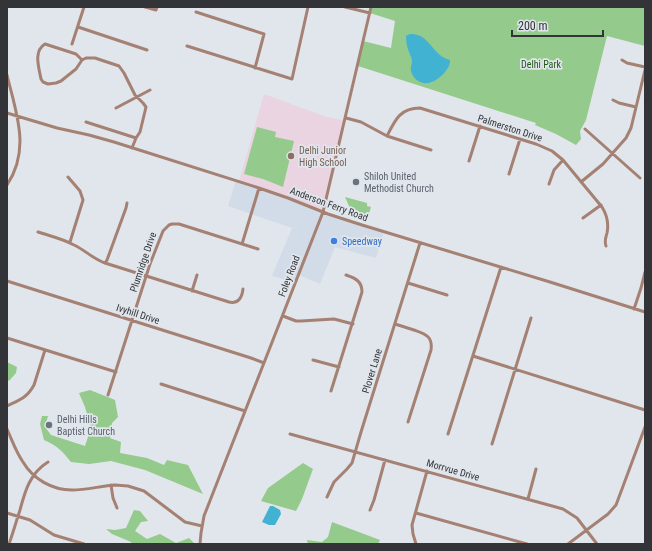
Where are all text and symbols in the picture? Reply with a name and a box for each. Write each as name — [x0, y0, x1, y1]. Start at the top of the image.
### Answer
scale bar — [512, 12, 603, 38]
text: 200 m — [518, 19, 548, 33]
park label: Delhi Park — [521, 59, 561, 70]
street label: Palmerston Drive — [476, 112, 544, 144]
place label: Delhi Junior High School — [299, 145, 347, 168]
marker: Delhi Junior High School — [286, 151, 296, 161]
place label: Shiloh United Methodist Church — [364, 171, 434, 194]
marker: Shiloh United Methodist Church — [351, 177, 361, 187]
street label: Anderson Ferry Road — [289, 185, 370, 223]
street label: Plumridge Drive — [128, 230, 158, 293]
marker: Speedway — [329, 236, 339, 246]
place label: Speedway — [342, 236, 382, 247]
street label: Foley Road — [276, 254, 302, 298]
street label: Ivyhill Drive — [115, 302, 161, 326]
street label: Plover Lane — [360, 347, 384, 395]
place label: Delhi Hills Baptist Church — [57, 414, 115, 437]
marker: Delhi Hills Baptist Church — [44, 420, 54, 430]
street label: Morrvue Drive — [425, 457, 481, 483]

